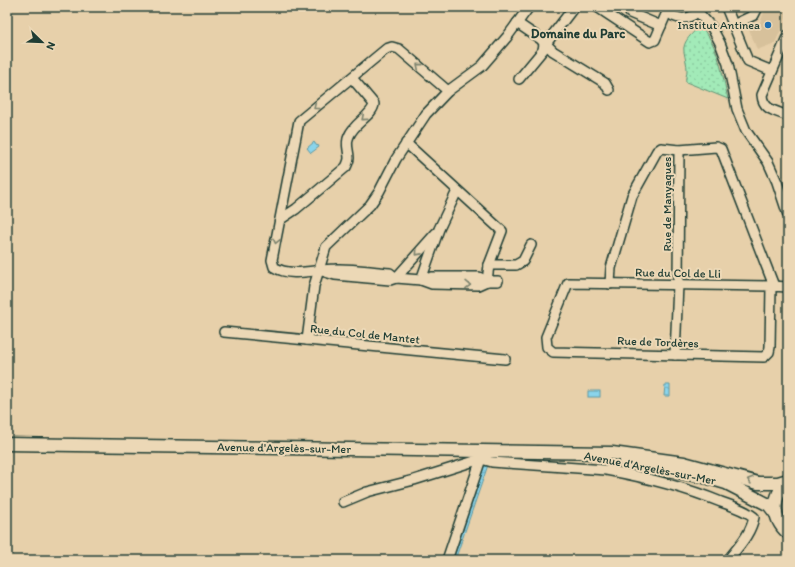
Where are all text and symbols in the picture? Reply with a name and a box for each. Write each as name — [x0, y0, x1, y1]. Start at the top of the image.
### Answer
place label: Institut Antinea — [677, 18, 760, 32]
marker: Institut Antinea — [763, 20, 773, 30]
north arrow — [22, 22, 62, 62]
district label: Domaine du Parc — [531, 26, 625, 41]
text: N — [43, 40, 58, 52]
one-way arrow — [416, 63, 423, 70]
one-way arrow — [314, 102, 321, 109]
one-way arrow — [361, 114, 368, 121]
street label: Rue de Manyaques — [660, 157, 674, 251]
one-way arrow — [272, 238, 281, 244]
one-way arrow — [415, 248, 422, 256]
street label: Rue du Col de Lli — [635, 265, 721, 281]
one-way arrow — [465, 281, 471, 289]
street label: Rue du Col de Mantet — [309, 321, 421, 347]
street label: Rue de Tordères — [617, 334, 699, 350]
street label: Avenue d'Argelès-sur-Mer — [217, 440, 351, 456]
street label: Avenue d'Argelès-sur-Mer — [583, 448, 717, 488]
one-way arrow — [746, 476, 753, 485]

